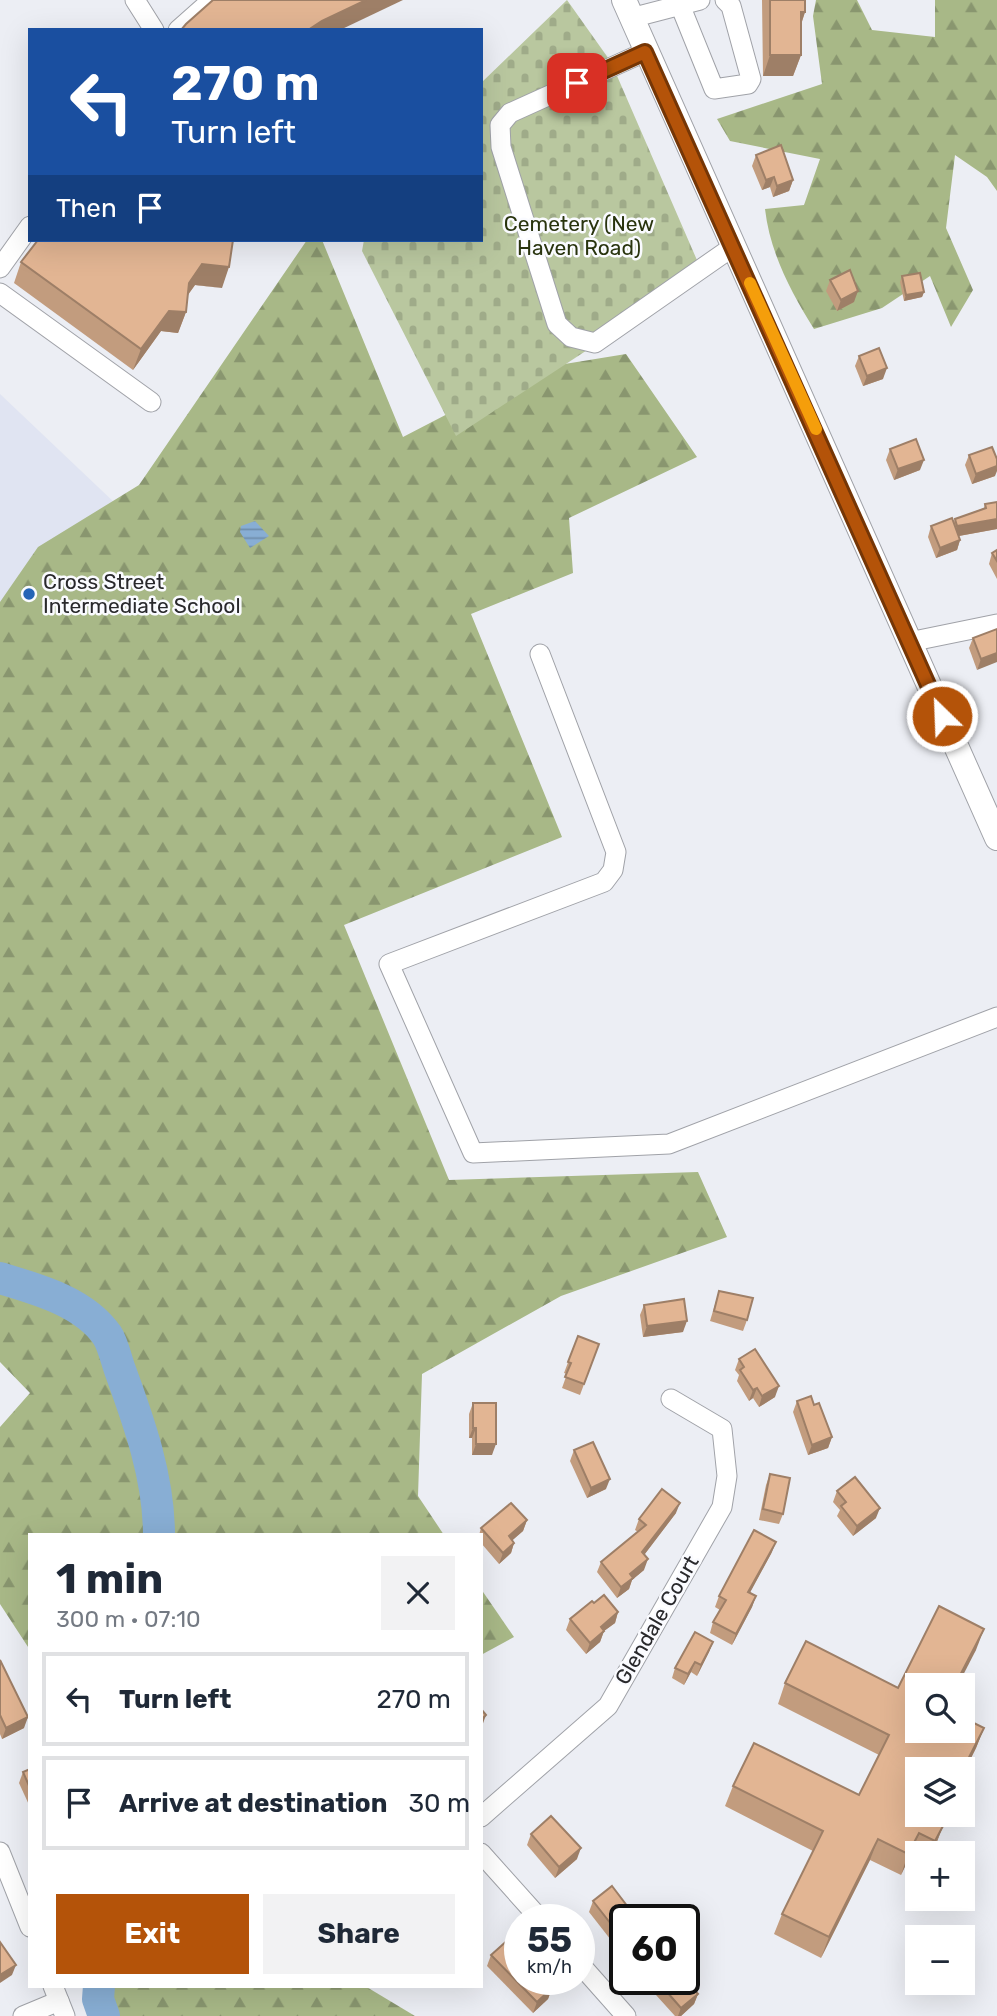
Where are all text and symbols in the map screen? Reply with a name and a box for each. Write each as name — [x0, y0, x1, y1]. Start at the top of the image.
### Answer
pin — [547, 53, 607, 113]
text: 270 m — [171, 54, 320, 112]
icon: left — [56, 56, 147, 147]
icon: arrive — [558, 64, 596, 102]
text: Turn left — [171, 113, 296, 151]
icon: arrive — [131, 189, 169, 227]
text: Then — [56, 193, 117, 224]
park label: Cemetery (New Haven Road) — [504, 211, 654, 260]
place label: Cross Street Intermediate School — [43, 569, 241, 618]
marker: Cross Street Intermediate School — [21, 586, 37, 602]
position arrow — [905, 679, 979, 753]
street label: Glendale Court — [610, 1551, 704, 1689]
text: 1 min — [56, 1554, 163, 1604]
button: close — [381, 1556, 455, 1630]
text: 300 m · 07:10 — [56, 1605, 201, 1633]
map controls — [905, 1673, 975, 1995]
button: search — [905, 1673, 975, 1743]
icon: left — [60, 1680, 98, 1718]
text: Turn left — [119, 1684, 231, 1715]
text: 270 m — [376, 1684, 451, 1715]
button: layers — [905, 1757, 975, 1827]
icon: arrive — [60, 1784, 98, 1822]
text: Arrive at destination — [119, 1788, 387, 1819]
text: 30 m — [408, 1788, 470, 1819]
button: + — [905, 1841, 975, 1911]
button: Exit — [56, 1894, 249, 1974]
button: Share — [263, 1894, 455, 1974]
speed limit sign: 60 — [609, 1904, 700, 1995]
text: 55 — [527, 1919, 572, 1961]
button: − — [905, 1925, 975, 1995]
text: km/h — [527, 1956, 572, 1978]

